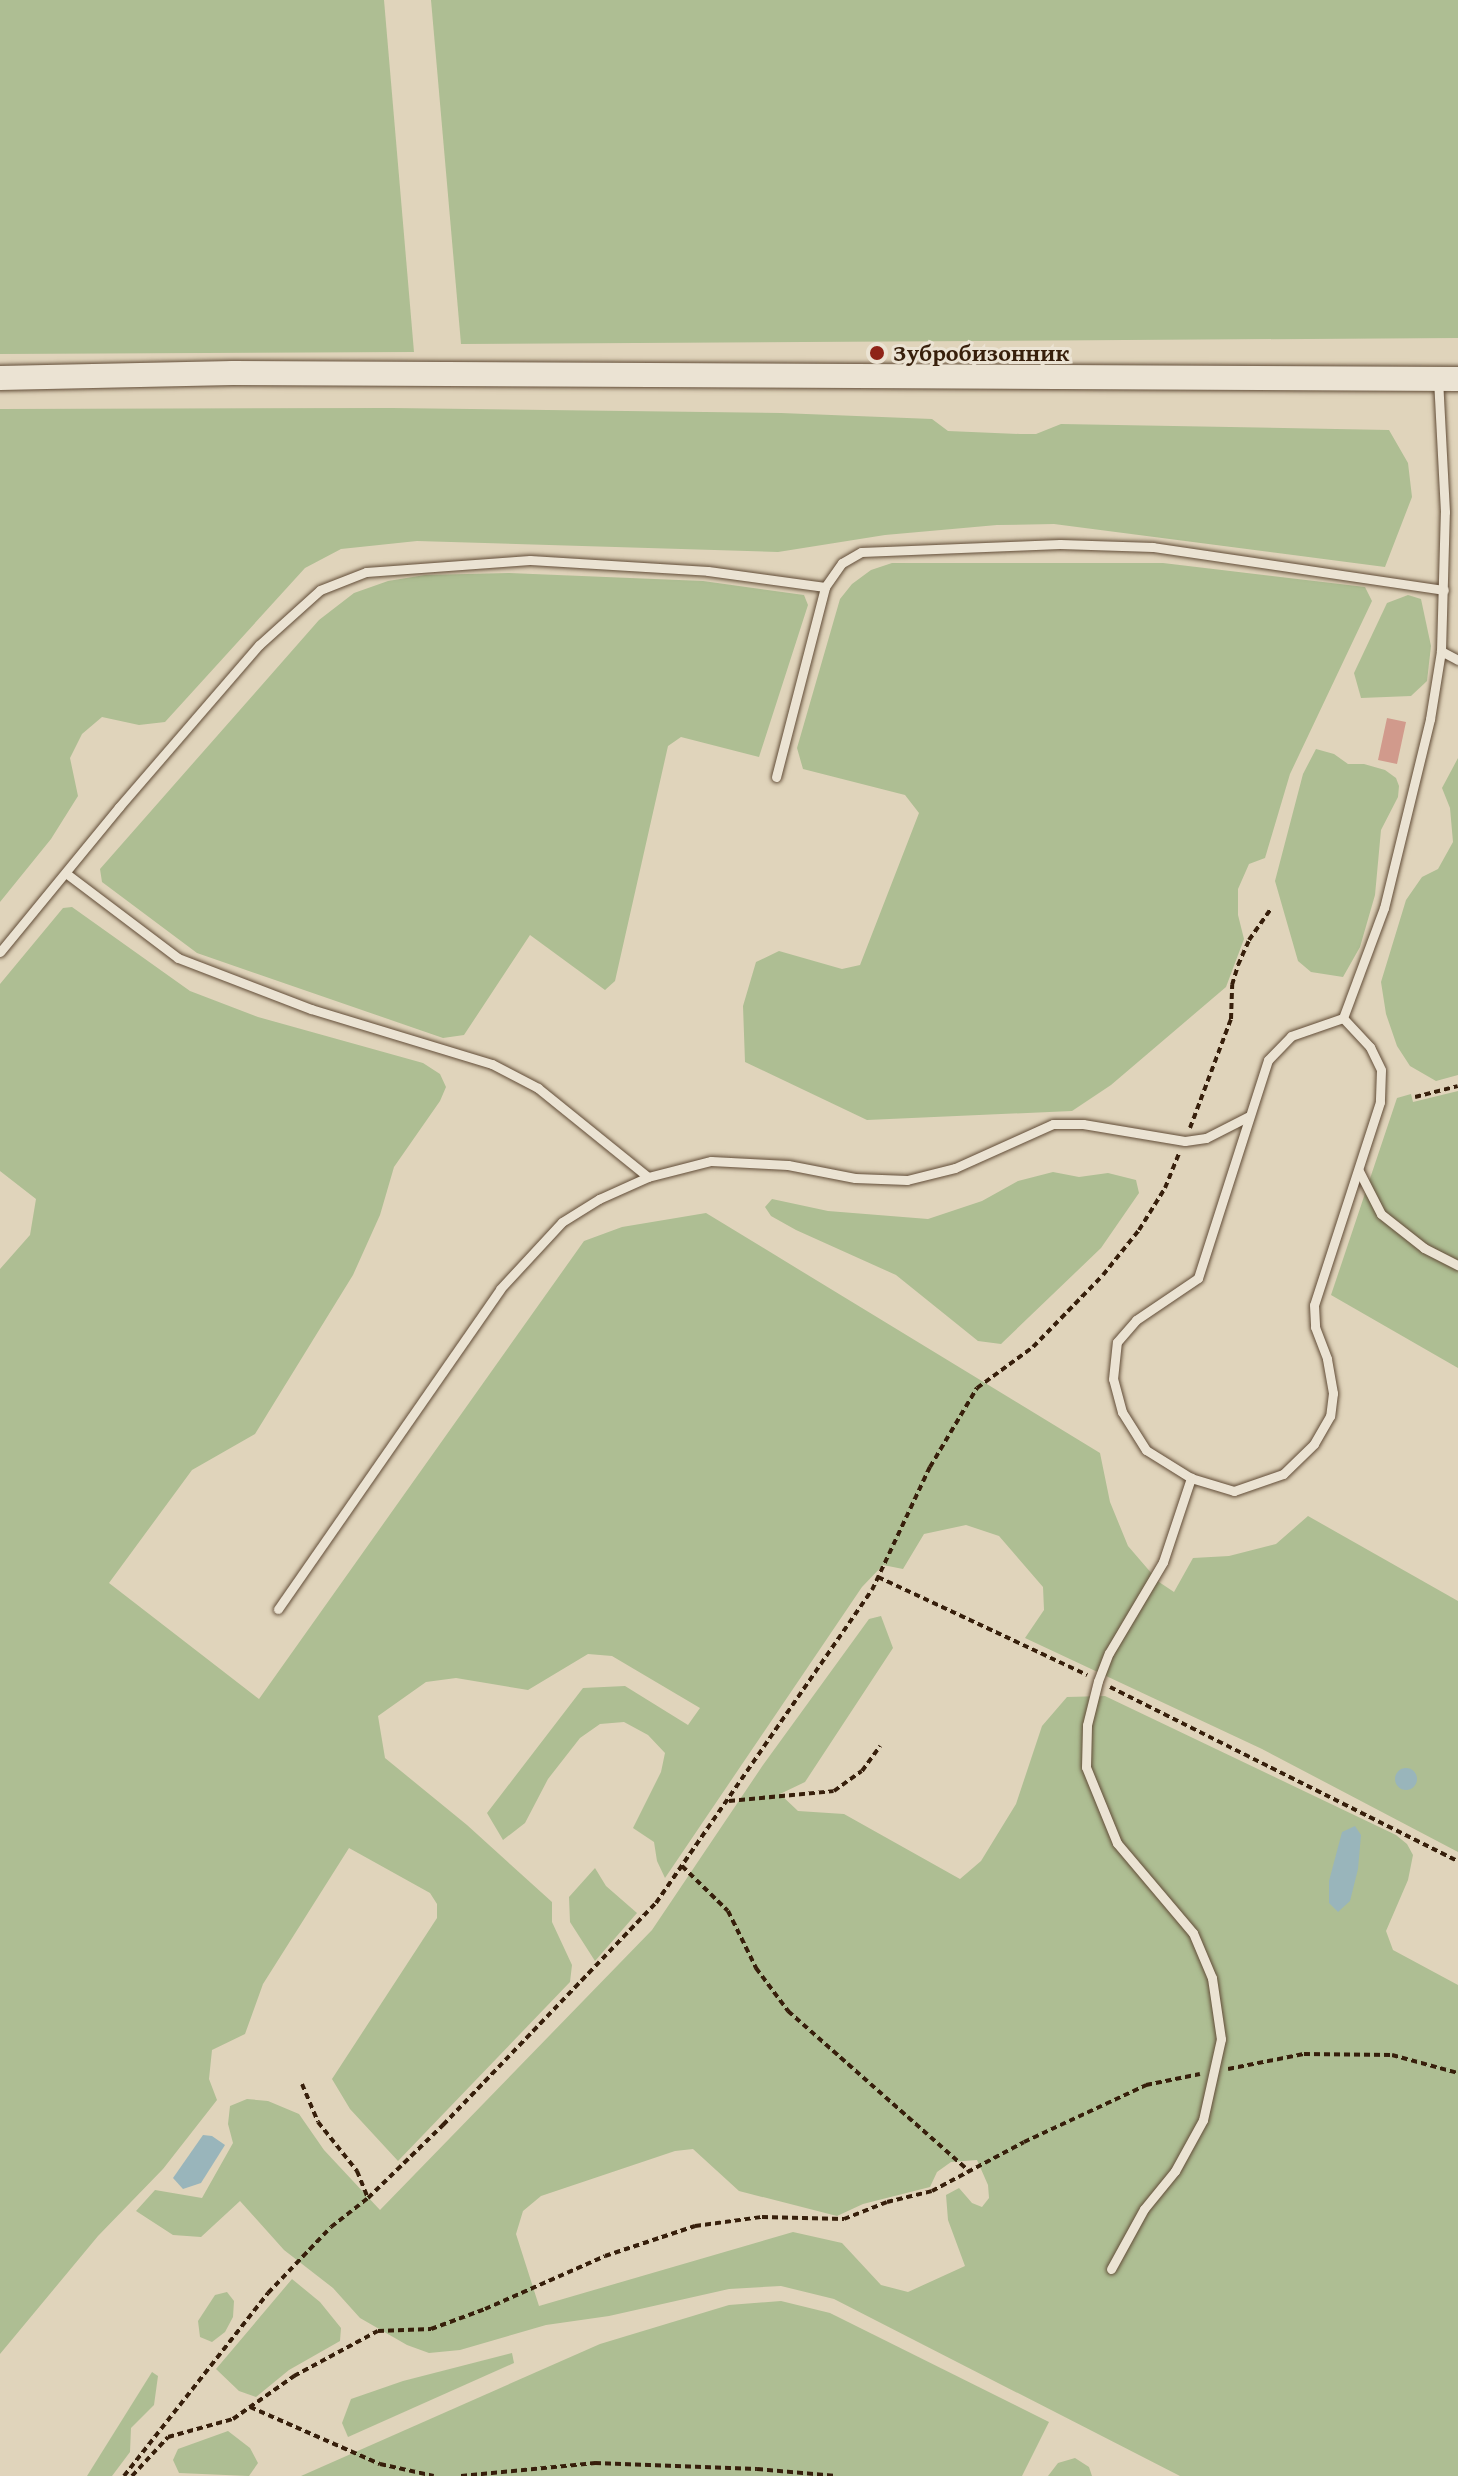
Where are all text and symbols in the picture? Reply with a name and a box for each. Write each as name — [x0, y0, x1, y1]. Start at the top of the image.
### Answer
place label: Зубробизонник — [893, 339, 1069, 367]
marker: Зубробизонник — [868, 344, 886, 362]

